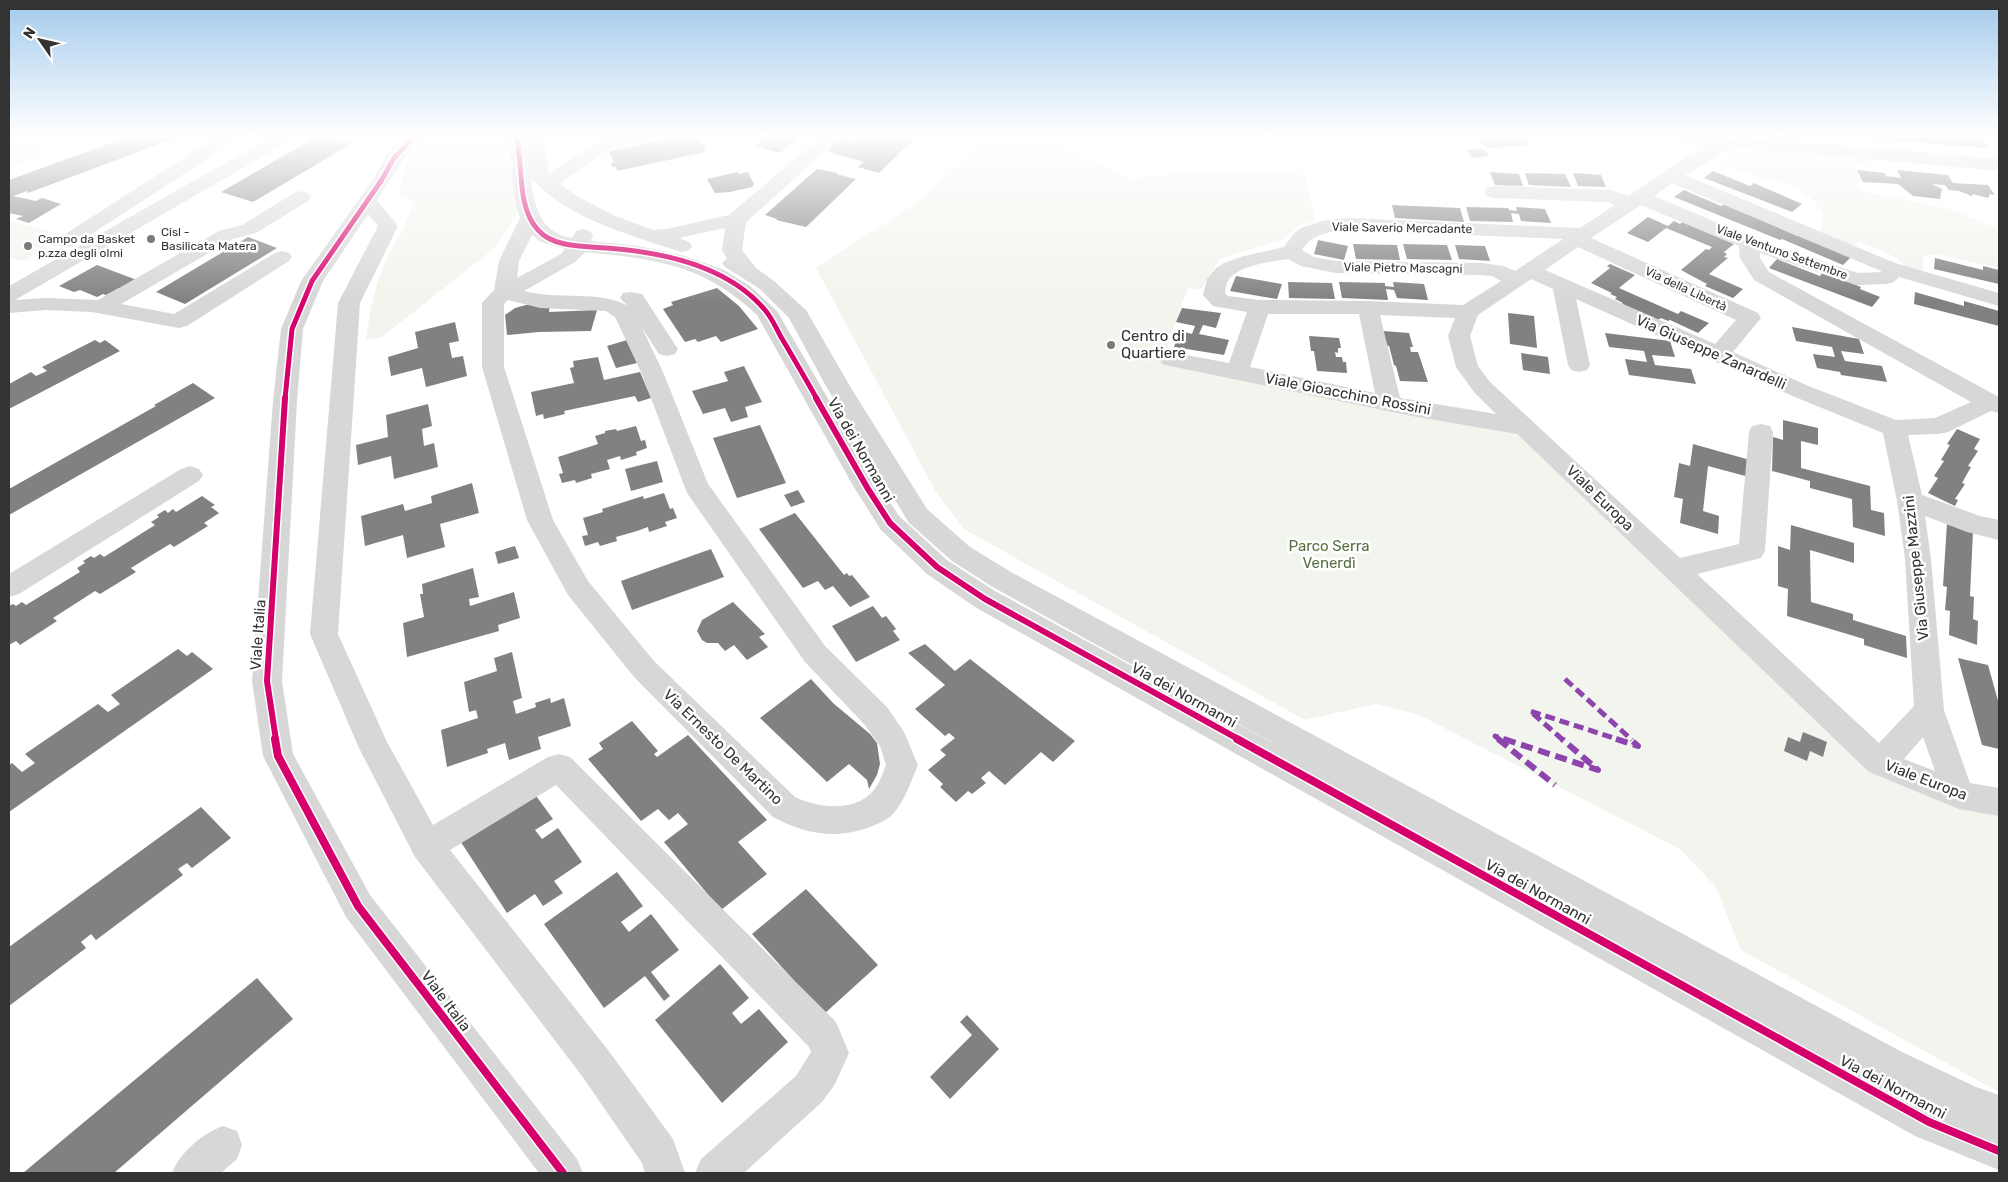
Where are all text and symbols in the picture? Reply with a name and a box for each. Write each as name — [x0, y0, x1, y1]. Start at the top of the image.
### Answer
north arrow — [15, 15, 65, 65]
text: N — [20, 24, 40, 42]
street label: Viale Saverio Mercadante — [1332, 220, 1473, 236]
street label: Viale Ventuno Settembre — [1714, 222, 1850, 282]
place label: Cisl - Basilicata Matera — [161, 225, 257, 253]
place label: Campo da Basket p.zza degli olmi — [38, 232, 135, 260]
marker: Cisl - Basilicata Matera — [145, 233, 157, 245]
marker: Campo da Basket p.zza degli olmi — [22, 240, 34, 252]
street label: Viale Pietro Mascagni — [1343, 260, 1463, 276]
street label: Via della Libertà — [1643, 264, 1729, 314]
street label: Via Giuseppe Zanardelli — [1633, 311, 1789, 393]
place label: Centro di Quartiere — [1121, 327, 1186, 362]
marker: Centro di Quartiere — [1105, 339, 1117, 351]
street label: Viale Gioacchino Rossini — [1263, 369, 1433, 419]
street label: Via dei Normanni — [824, 394, 898, 506]
street label: Viale Europa — [1563, 461, 1637, 535]
street label: Via Giuseppe Mazzini — [1899, 494, 1933, 642]
park label: Parco Serra Venerdì — [1288, 537, 1370, 572]
street label: Viale Italia — [247, 599, 269, 671]
street label: Via dei Normanni — [1128, 658, 1240, 732]
street label: Via Ernesto De Martino — [660, 685, 786, 809]
street label: Viale Europa — [1882, 756, 1970, 804]
street label: Via dei Normanni — [1482, 855, 1594, 929]
street label: Viale Italia — [417, 967, 475, 1035]
street label: Via dei Normanni — [1837, 1051, 1949, 1123]

